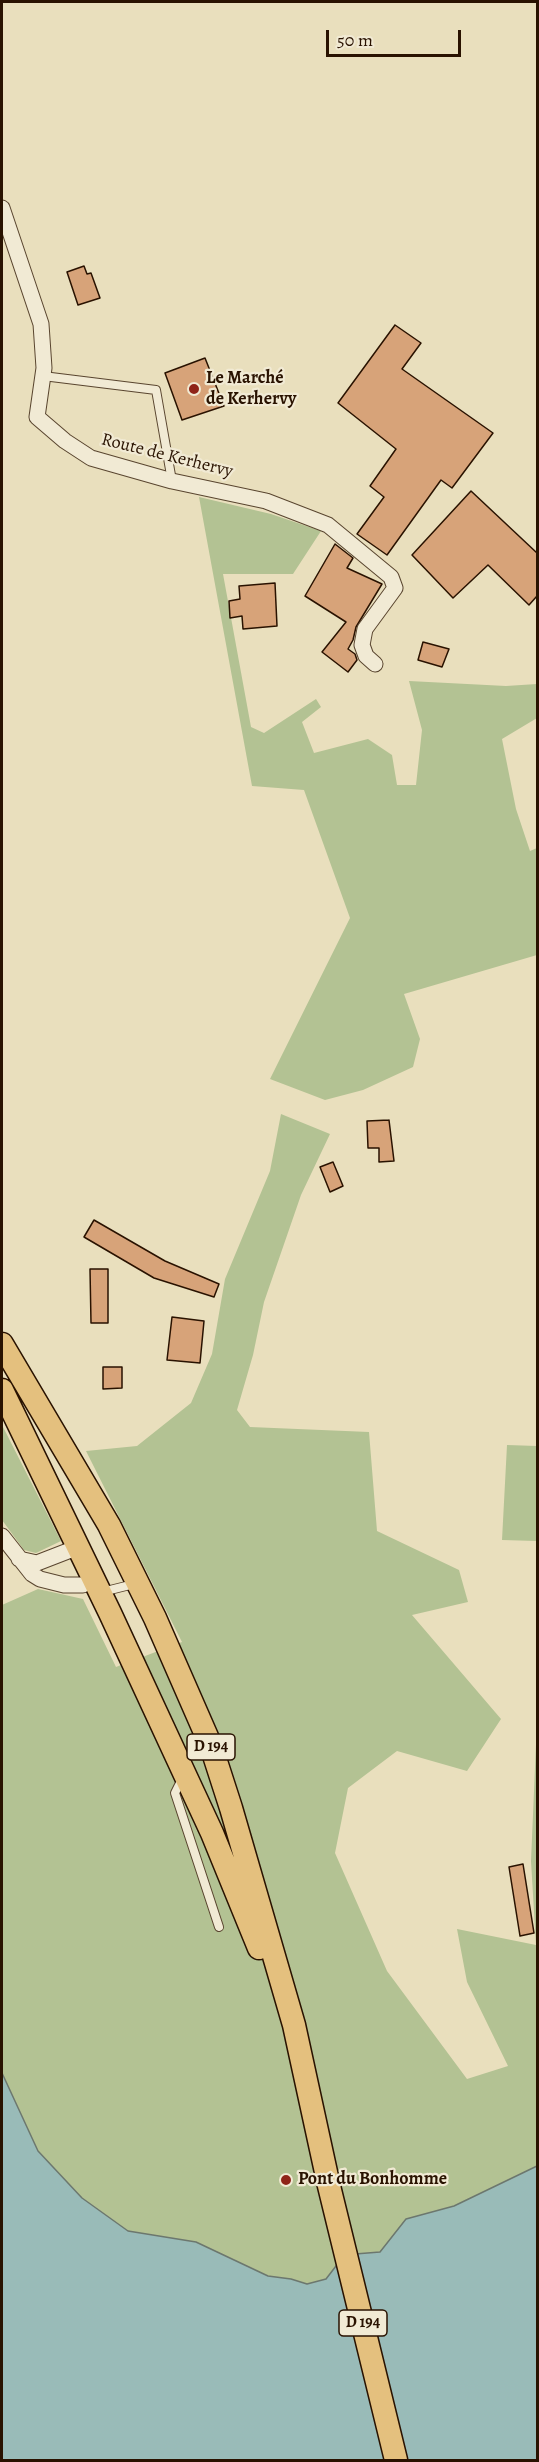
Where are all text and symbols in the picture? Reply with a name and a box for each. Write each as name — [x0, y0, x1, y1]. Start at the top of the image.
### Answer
scale bar — [329, 18, 464, 56]
text: 50 m — [337, 28, 373, 52]
place label: Le Marché de Kerhervy — [206, 368, 296, 410]
marker: Le Marché de Kerhervy — [187, 382, 201, 396]
street label: Route de Kerhervy — [99, 429, 235, 483]
road number: D 194 — [187, 1734, 235, 1760]
place label: Pont du Bonhomme — [298, 2169, 447, 2191]
marker: Pont du Bonhomme — [279, 2173, 293, 2187]
road number: D 194 — [339, 2310, 387, 2336]

